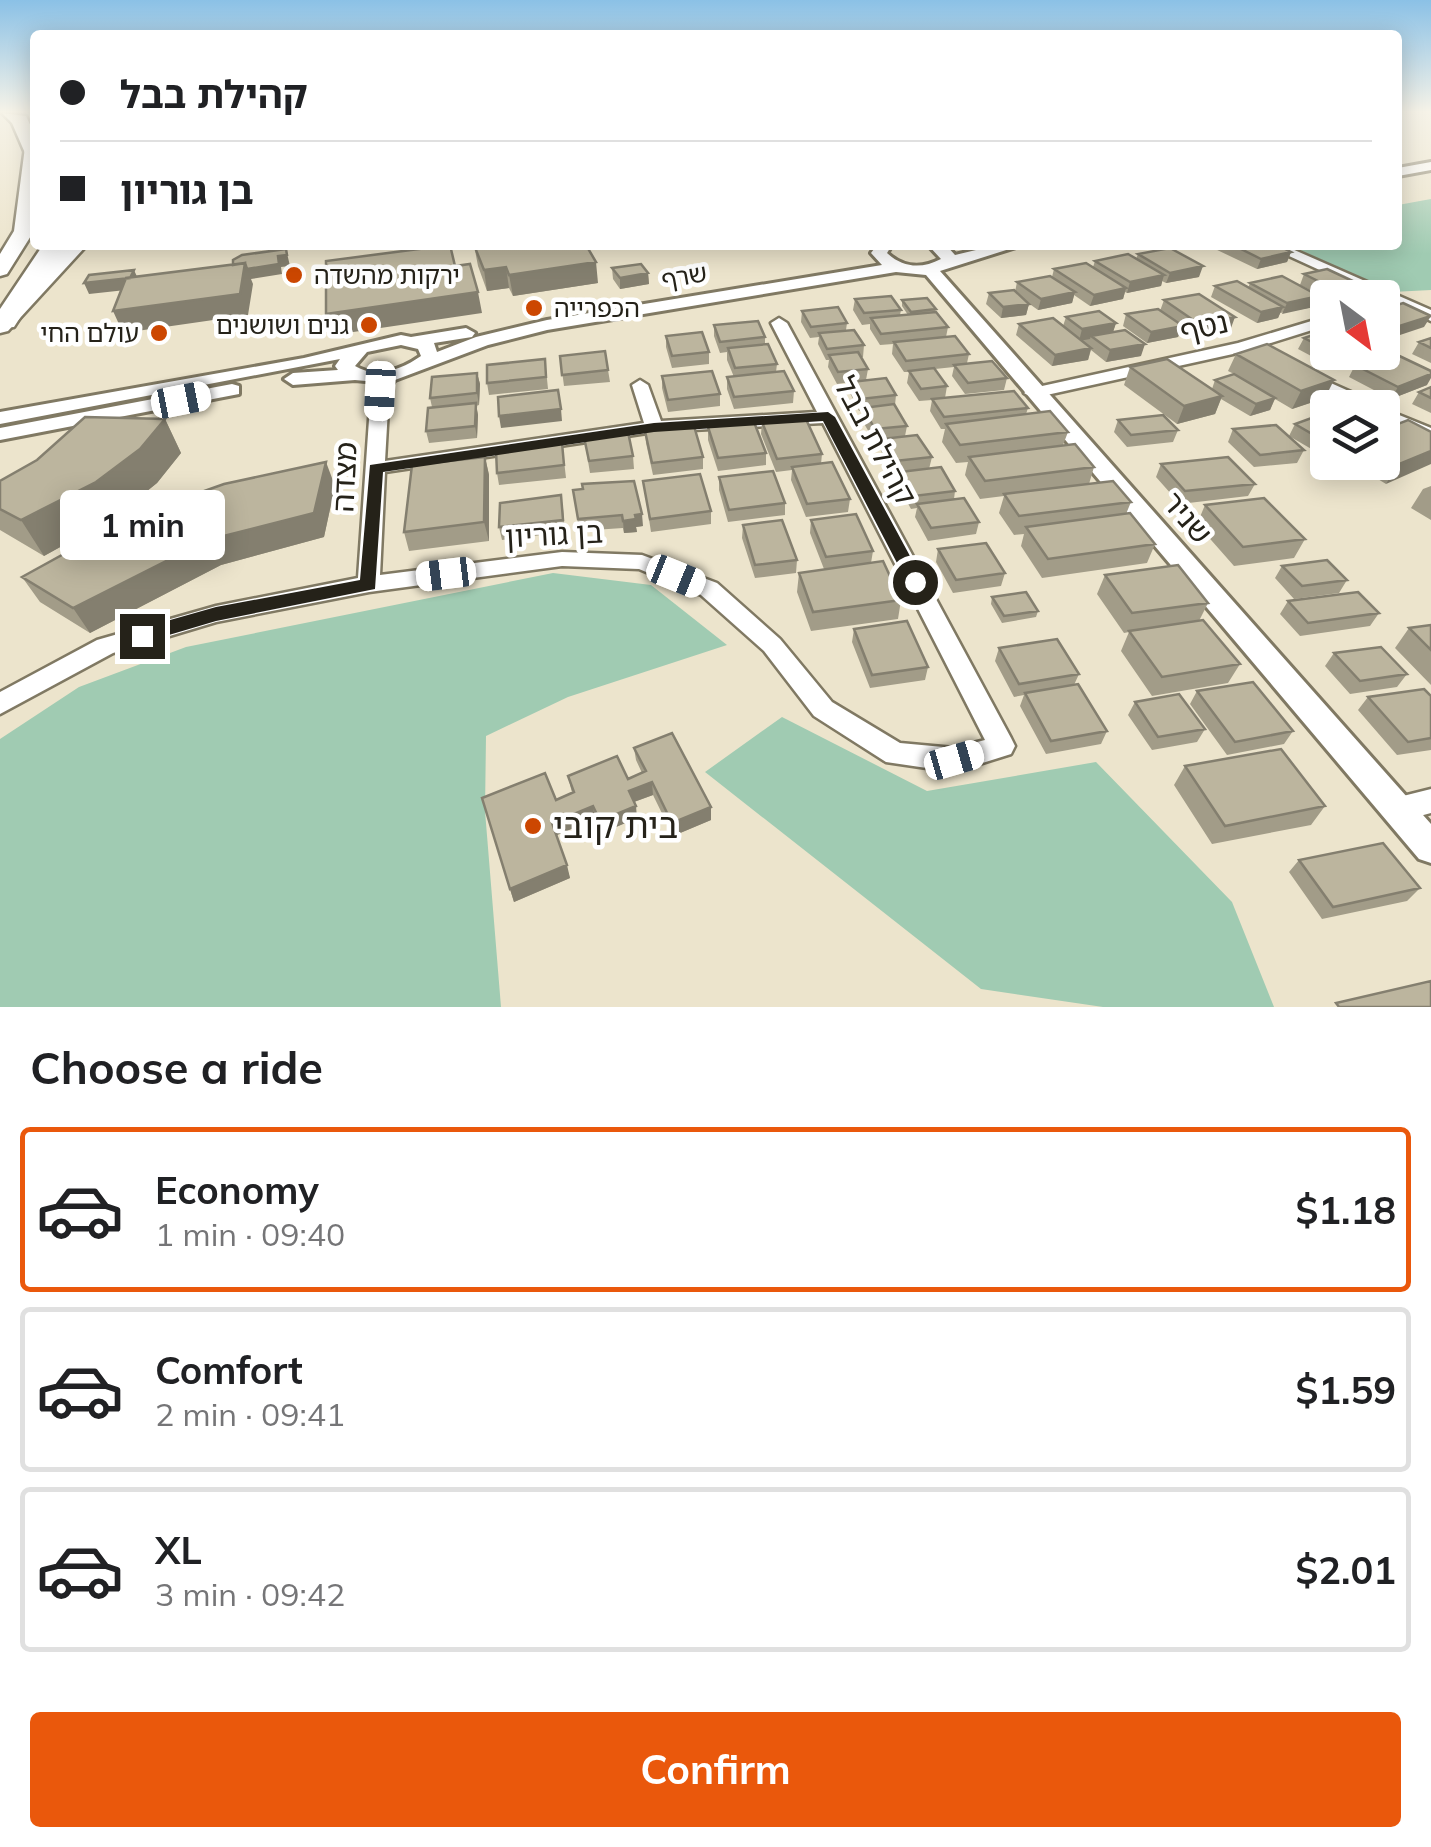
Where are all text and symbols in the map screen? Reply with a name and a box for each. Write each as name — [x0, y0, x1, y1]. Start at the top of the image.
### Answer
text: קהילת בבל — [120, 70, 308, 118]
text: בן גוריון — [120, 166, 254, 214]
street label: שרף — [659, 256, 709, 295]
place label: ירקות מהשדה — [314, 259, 460, 290]
marker: ירקות מהשדה — [283, 264, 305, 286]
north arrow — [1310, 280, 1400, 370]
map controls — [1310, 280, 1400, 480]
place label: הכפרייה — [554, 292, 640, 323]
marker: הכפרייה — [523, 297, 545, 319]
street label: נטף — [1176, 302, 1232, 350]
place label: גנים ושושנים — [216, 309, 349, 340]
marker: גנים ושושנים — [358, 314, 380, 336]
place label: עולם החי — [40, 317, 139, 348]
marker: עולם החי — [148, 322, 170, 344]
car — [363, 360, 397, 422]
street label: קהילת בבל — [826, 370, 926, 511]
car — [149, 380, 213, 420]
button: layers — [1310, 390, 1400, 480]
street label: מצדה — [323, 441, 365, 513]
street label: שניר — [1155, 483, 1221, 551]
callout: 1 min — [59, 491, 224, 561]
text: 1 min — [100, 505, 185, 545]
street label: בן גוריון — [504, 512, 604, 556]
car — [643, 551, 709, 601]
car — [414, 555, 478, 593]
route start — [893, 560, 938, 605]
route end — [120, 614, 165, 659]
car — [921, 737, 987, 783]
place label: בית קובי — [553, 803, 678, 847]
marker: בית קובי — [522, 815, 544, 837]
text: Choose a ride — [30, 1039, 323, 1095]
icon: car — [35, 1165, 125, 1255]
text: Economy — [155, 1166, 319, 1214]
text: $1.18 — [1295, 1186, 1396, 1234]
text: 1 min · 09:40 — [155, 1214, 345, 1254]
icon: car — [35, 1345, 125, 1435]
text: Comfort — [155, 1346, 303, 1394]
text: $1.59 — [1295, 1366, 1396, 1414]
text: 2 min · 09:41 — [155, 1394, 345, 1434]
icon: car — [35, 1525, 125, 1615]
text: XL — [155, 1526, 202, 1574]
text: $2.01 — [1295, 1546, 1396, 1594]
text: 3 min · 09:42 — [155, 1574, 345, 1614]
button: Confirm — [30, 1712, 1401, 1827]

